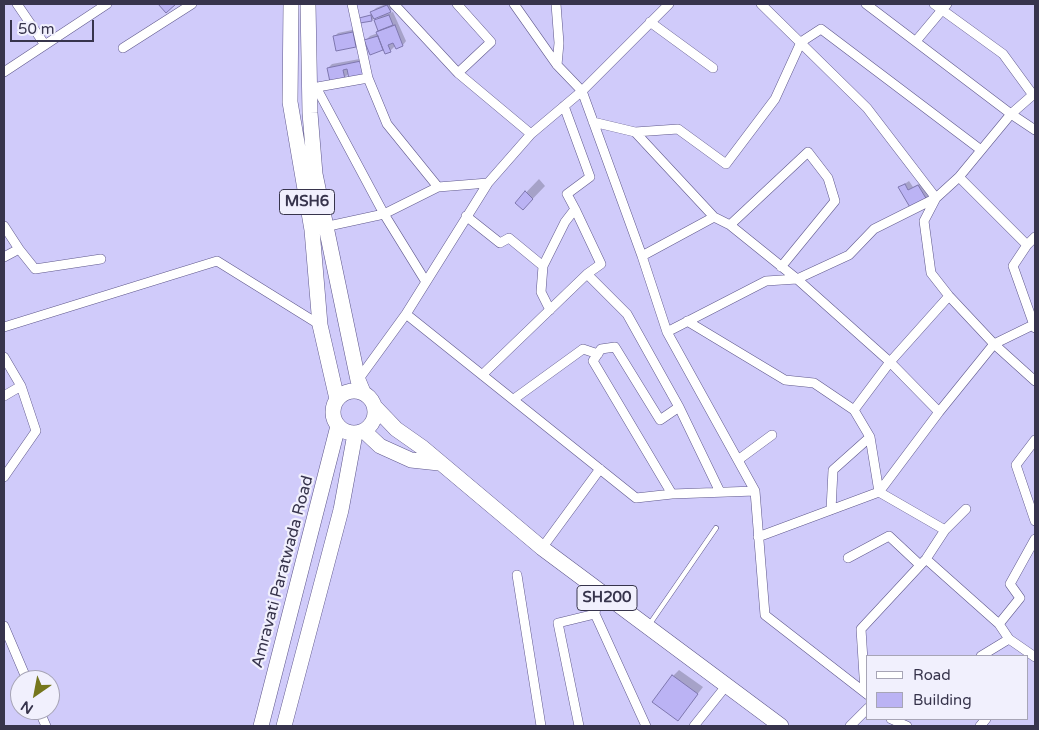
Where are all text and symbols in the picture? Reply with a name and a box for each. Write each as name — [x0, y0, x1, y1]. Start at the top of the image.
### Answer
scale bar — [12, 10, 96, 42]
text: 50 m — [18, 20, 55, 38]
road number: MSH6 — [280, 190, 334, 214]
street label: Amravati Paratwada Road — [248, 474, 318, 670]
road number: SH200 — [577, 586, 637, 610]
legend — [866, 655, 1029, 720]
text: Road — [913, 666, 951, 684]
north arrow — [10, 670, 60, 720]
text: Building — [913, 691, 972, 709]
text: N — [18, 697, 36, 717]

